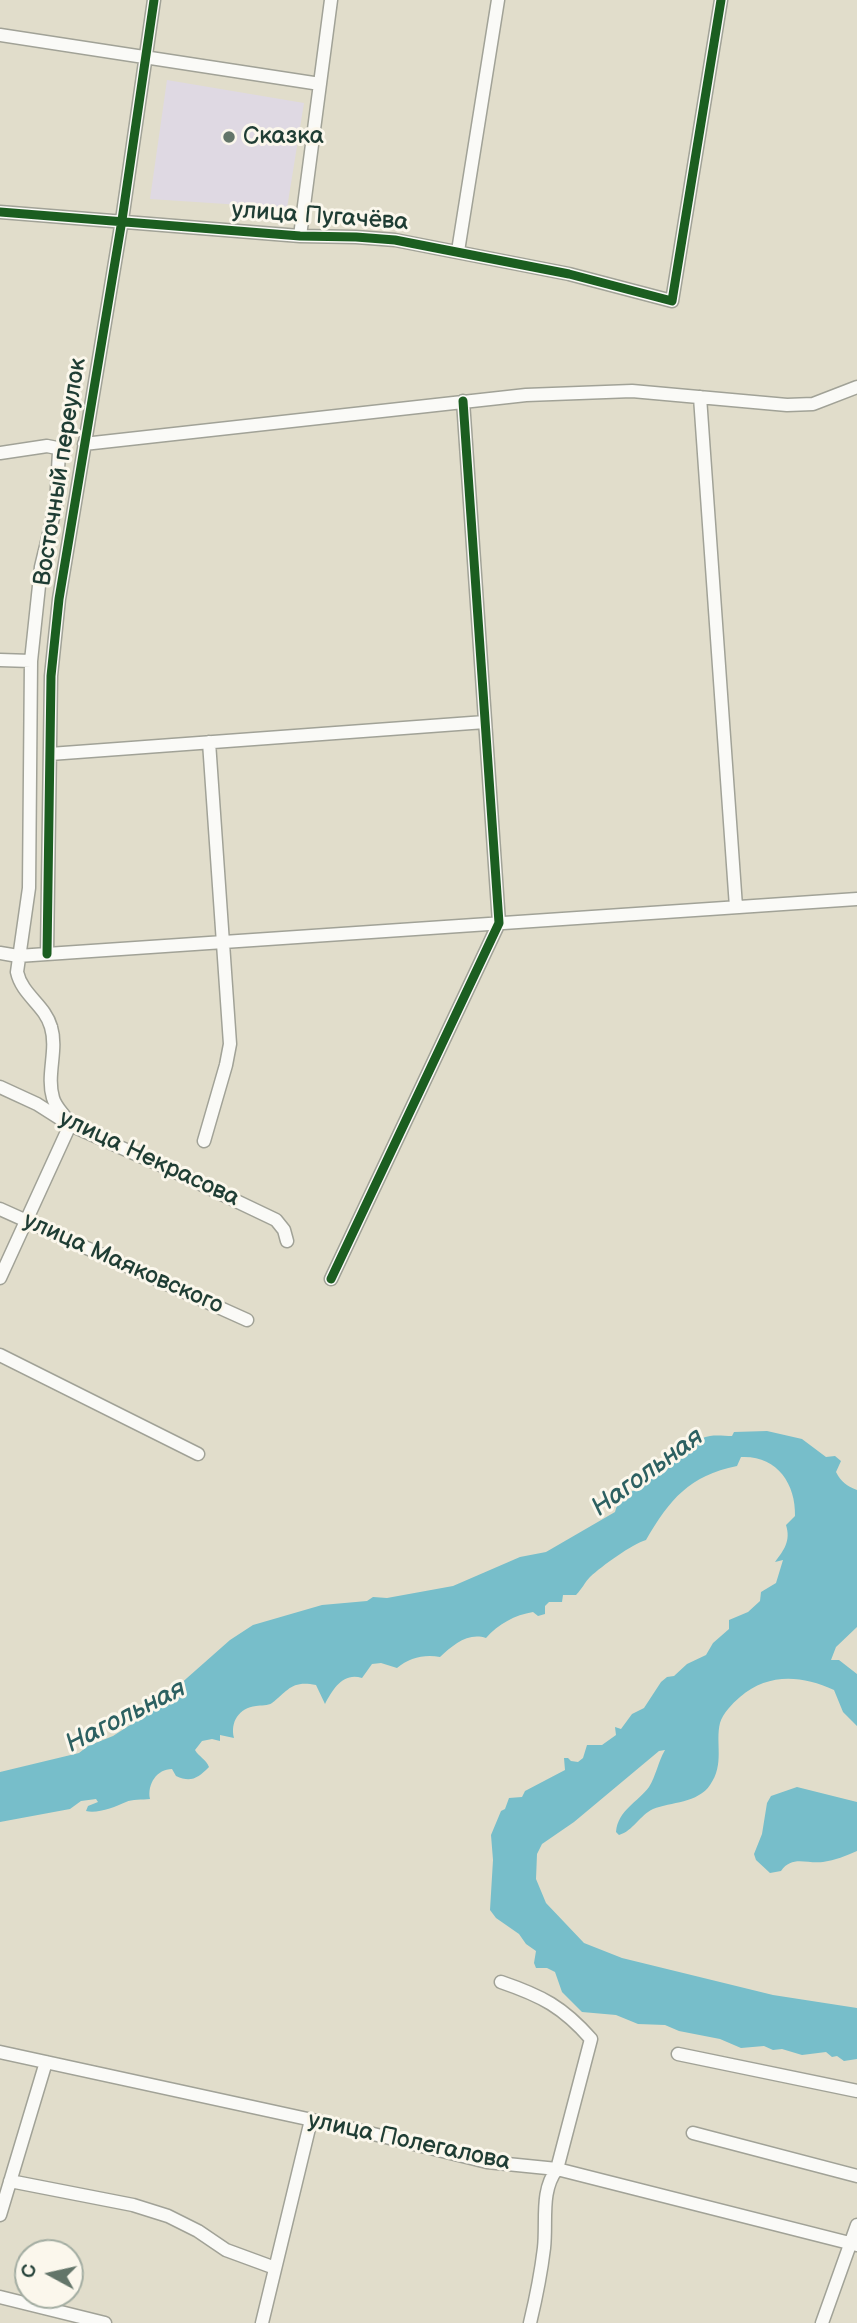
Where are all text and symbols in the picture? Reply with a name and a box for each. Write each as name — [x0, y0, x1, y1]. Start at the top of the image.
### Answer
place label: Сказка — [243, 123, 324, 151]
marker: Сказка — [221, 129, 237, 145]
street label: улица Пугачёва — [231, 196, 409, 238]
street label: Восточный переулок — [29, 356, 93, 588]
street label: улица Некрасова — [54, 1105, 244, 1213]
street label: улица Маяковского — [19, 1207, 227, 1321]
water label: Нагольная — [586, 1422, 710, 1524]
water label: Нагольная — [61, 1673, 191, 1761]
street label: улица Полегалова — [305, 2106, 513, 2178]
north arrow — [14, 2239, 84, 2309]
text: С — [17, 2263, 42, 2279]

